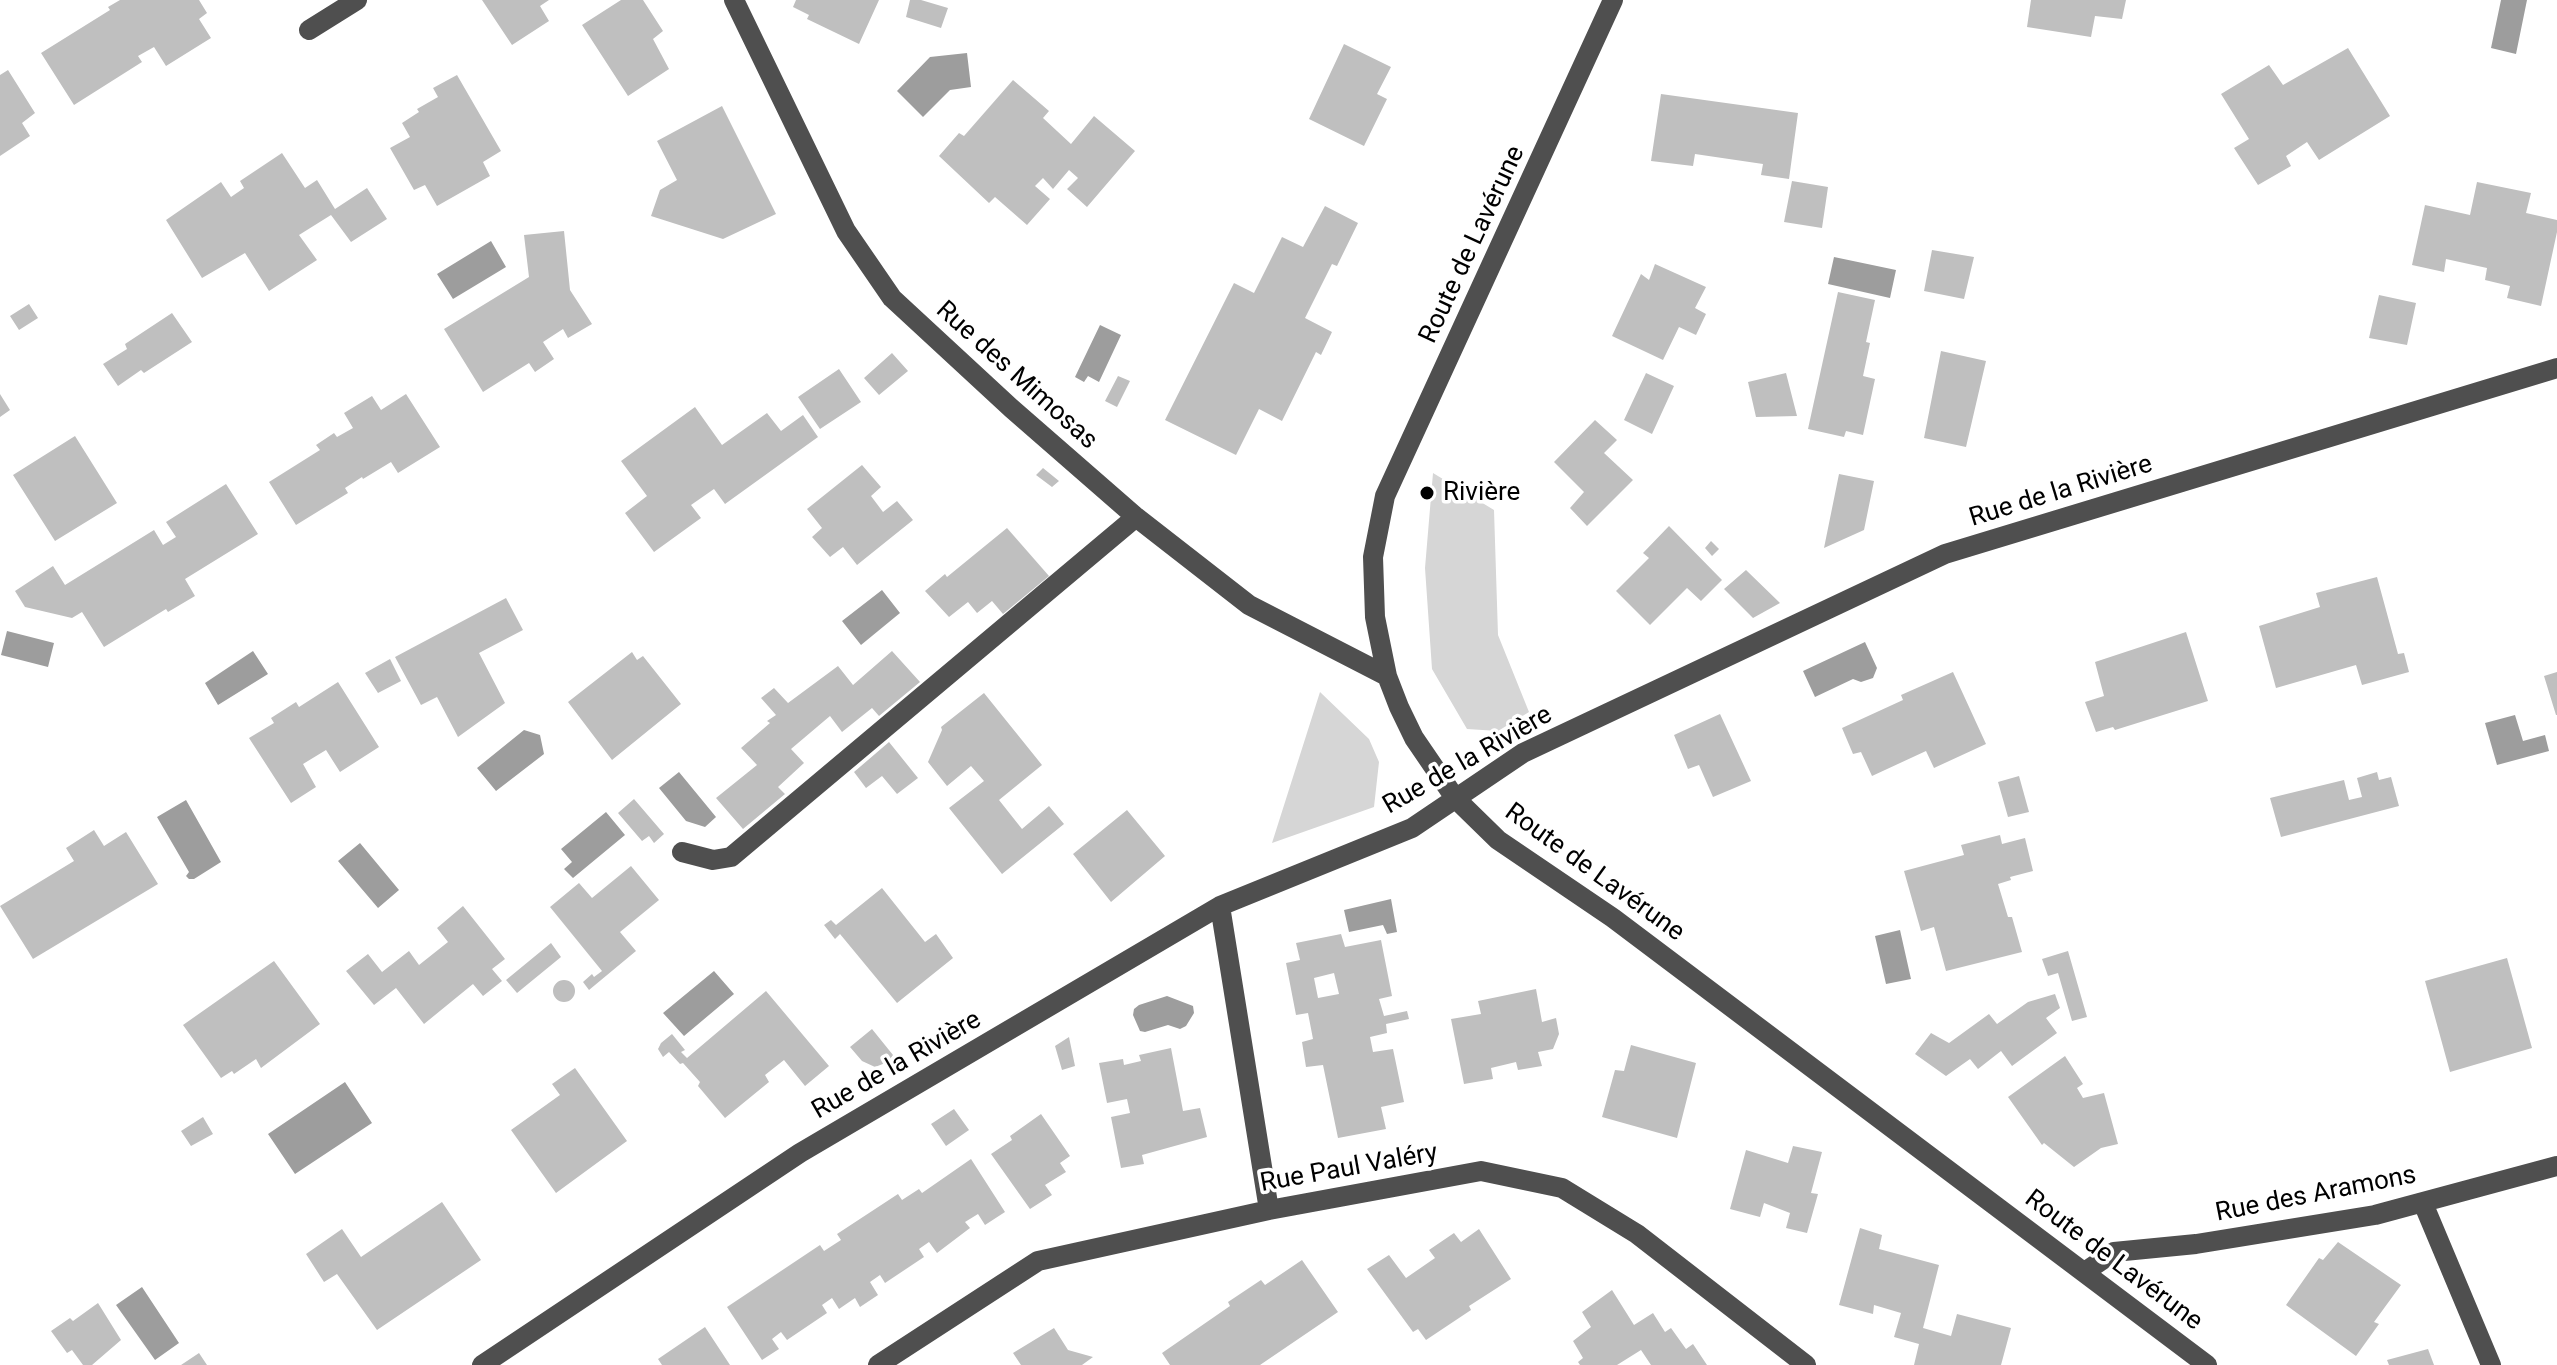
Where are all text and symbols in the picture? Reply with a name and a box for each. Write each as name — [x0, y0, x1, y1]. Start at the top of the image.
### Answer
street label: Route de Lavérune — [1414, 141, 1532, 349]
street label: Rue des Mimosas — [929, 295, 1103, 457]
street label: Rue de la Rivière — [1966, 449, 2156, 535]
place label: Rivière — [1443, 477, 1520, 509]
marker: Rivière — [1418, 484, 1436, 502]
street label: Rue de la Rivière — [1378, 700, 1558, 822]
street label: Route de Lavérune — [1498, 797, 1690, 949]
street label: Rue de la Rivière — [807, 1005, 987, 1127]
street label: Rue Paul Valéry — [1258, 1138, 1440, 1200]
street label: Rue des Aramons — [2213, 1160, 2419, 1230]
street label: Route de Lavérune — [2018, 1184, 2208, 1338]

